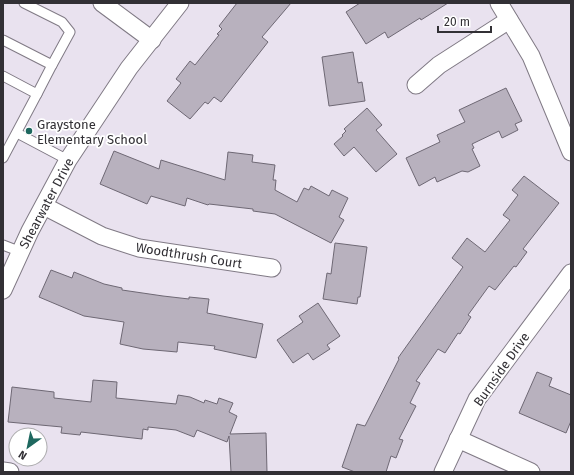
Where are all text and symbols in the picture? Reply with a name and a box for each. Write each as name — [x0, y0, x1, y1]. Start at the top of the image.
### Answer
scale bar — [438, 8, 491, 34]
text: 20 m — [444, 15, 470, 29]
place label: Graystone Elementary School — [37, 117, 147, 147]
marker: Graystone Elementary School — [24, 126, 34, 136]
street label: Shearwater Drive — [16, 155, 77, 251]
street label: Woodthrush Court — [135, 240, 243, 271]
street label: Burnside Drive — [470, 329, 532, 409]
north arrow — [8, 427, 48, 467]
text: N — [16, 448, 29, 462]

